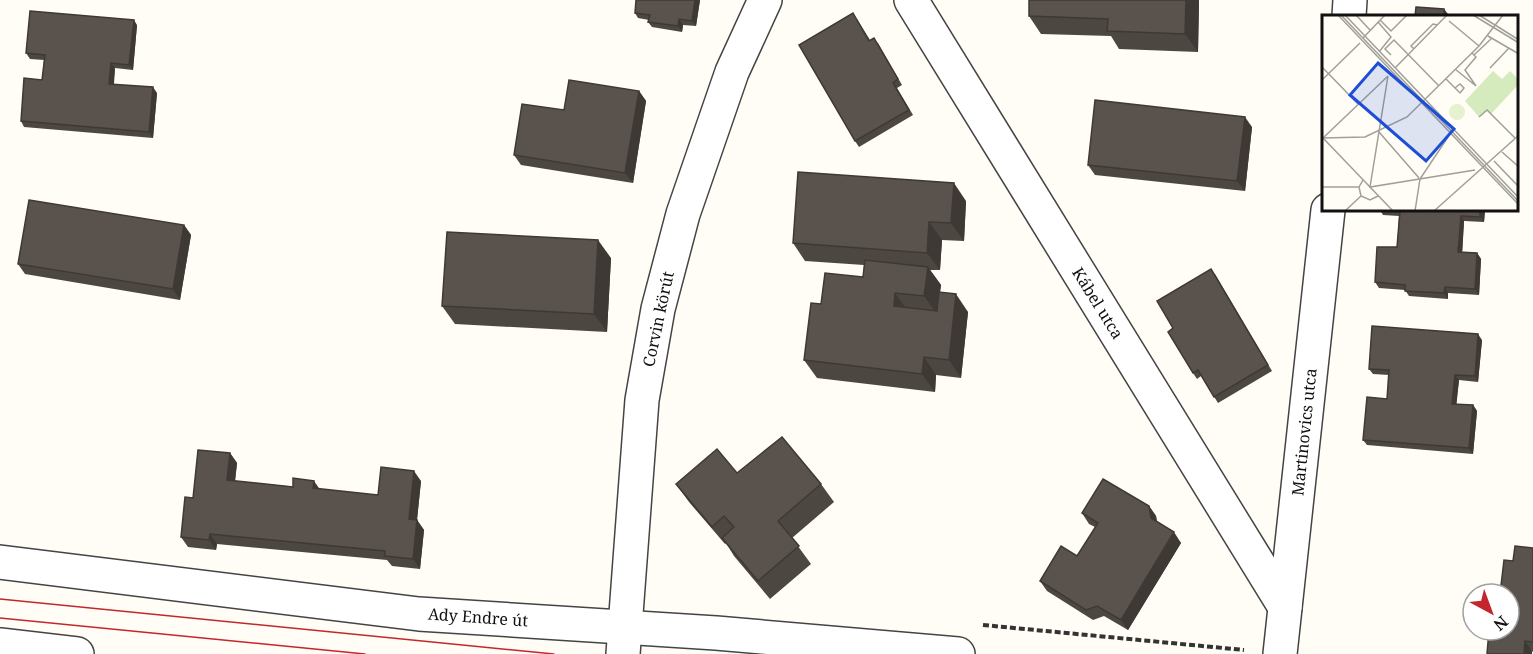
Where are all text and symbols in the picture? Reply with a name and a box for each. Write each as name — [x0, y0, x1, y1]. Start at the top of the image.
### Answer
inset map — [1322, 15, 1518, 212]
street label: Kábel utca — [1067, 263, 1129, 343]
street label: Corvin körút — [637, 269, 679, 369]
street label: Martinovics utca — [1286, 367, 1322, 497]
north arrow — [1461, 582, 1521, 642]
street label: Ady Endre út — [427, 603, 529, 631]
text: N — [1489, 611, 1513, 636]

